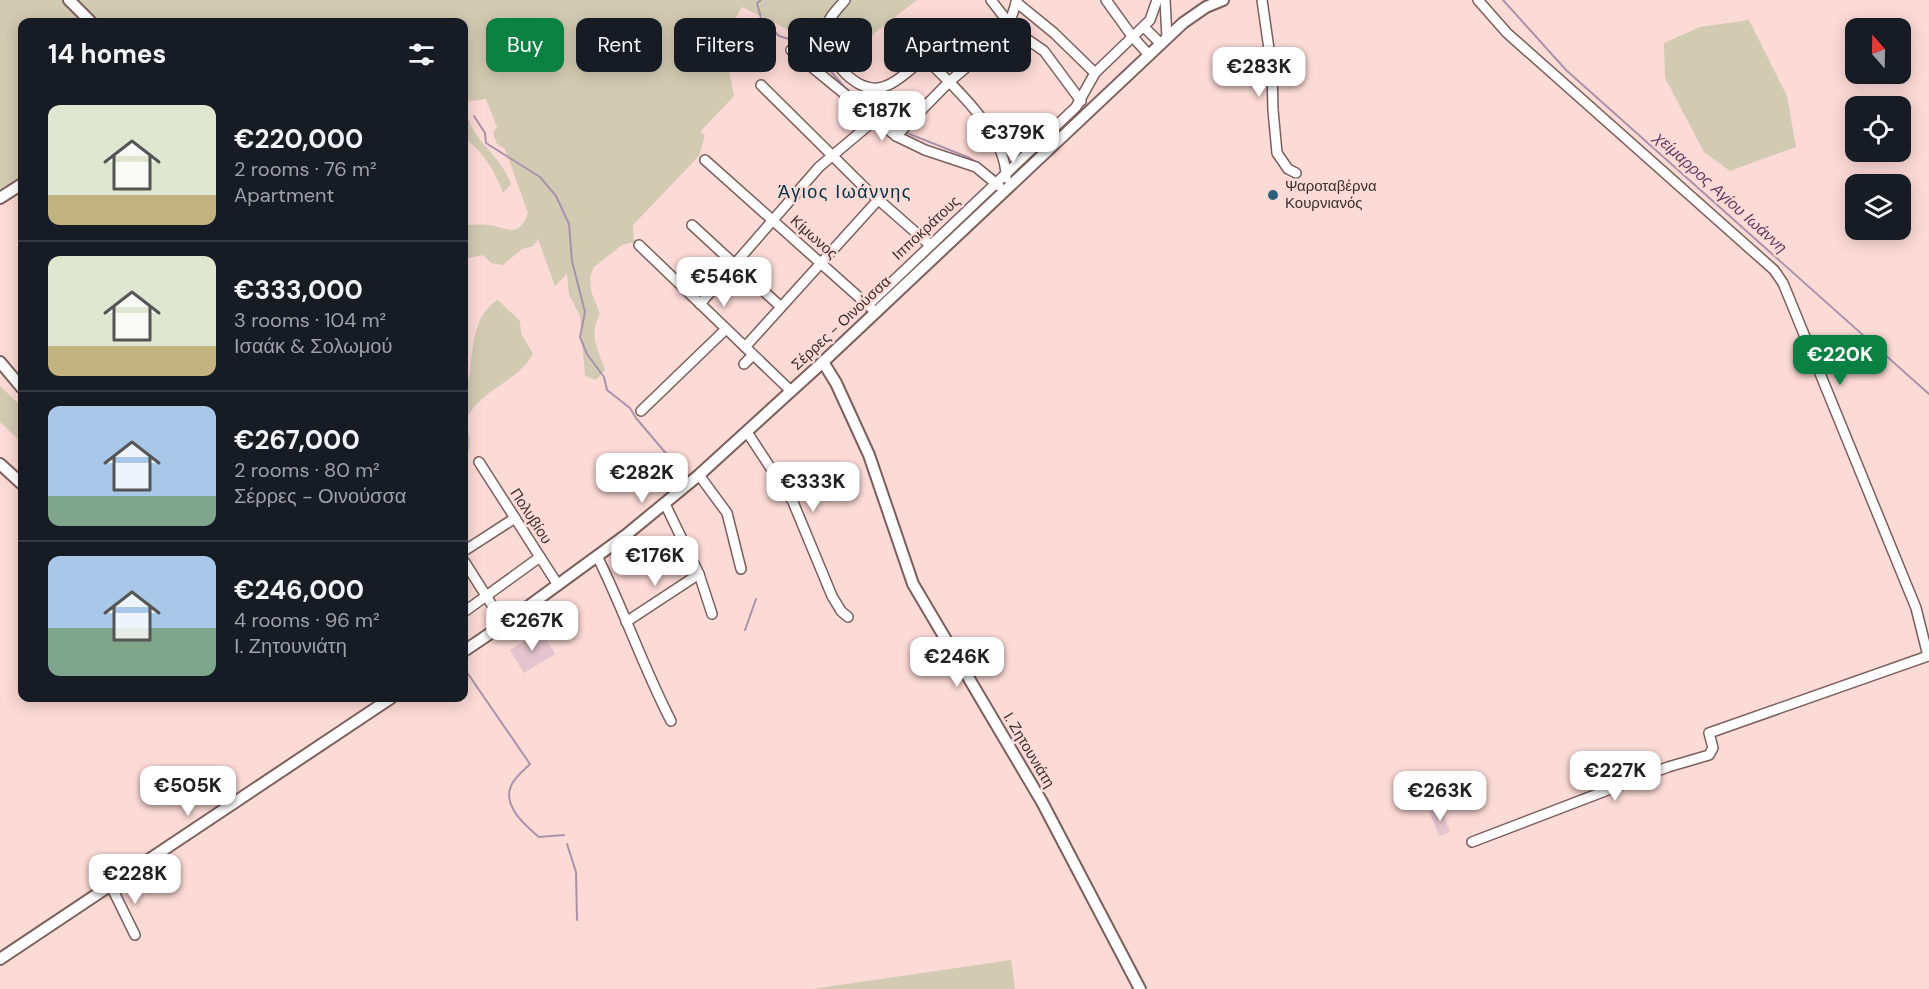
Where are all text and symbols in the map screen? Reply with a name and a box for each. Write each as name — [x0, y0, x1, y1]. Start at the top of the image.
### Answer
chip: Buy — [486, 18, 564, 72]
chip: Rent — [576, 18, 662, 72]
chip: Filters — [674, 18, 776, 72]
chip: New — [788, 18, 872, 72]
chip: Apartment — [884, 18, 1031, 72]
north arrow — [1845, 18, 1911, 84]
map controls — [1845, 18, 1911, 240]
text: 14 homes — [48, 37, 166, 71]
icon: filters — [405, 38, 438, 71]
pin: €283K — [1217, 47, 1301, 98]
text: €283K — [1227, 53, 1291, 79]
pin: €187K — [840, 91, 924, 142]
button: locate — [1845, 96, 1911, 162]
text: €187K — [852, 97, 912, 123]
pin: €379K — [971, 113, 1055, 164]
text: €379K — [981, 119, 1045, 145]
text: €220,000 — [234, 122, 363, 156]
water label: χείμαρρος Αγίου Ιωάννη — [1648, 126, 1792, 258]
icon: home — [96, 129, 168, 201]
text: 2 rooms · 76 m² — [234, 156, 377, 182]
button: layers — [1845, 174, 1911, 240]
place label: Ψαροταβέρνα Κουρνιανός — [1285, 176, 1377, 213]
district label: Άγιος Ιωάννης — [778, 180, 912, 204]
text: Apartment — [234, 182, 334, 208]
marker: Ψαροταβέρνα Κουρνιανός — [1266, 188, 1280, 202]
street label: Ιπποκράτους — [888, 191, 964, 265]
street label: Κίμωνος — [786, 211, 842, 263]
pin: €546K — [682, 257, 766, 308]
text: €546K — [691, 263, 757, 289]
street label: Σέρρες - Οινούσσα — [787, 271, 895, 374]
text: €333,000 — [234, 273, 363, 307]
icon: home — [96, 280, 168, 352]
text: 3 rooms · 104 m² — [234, 307, 386, 333]
text: Ισαάκ & Σολωμού — [234, 333, 392, 359]
pin: €220K — [1798, 335, 1882, 386]
text: €220K — [1807, 341, 1873, 367]
text: €267,000 — [234, 423, 360, 457]
icon: home — [96, 430, 168, 502]
pin: €282K — [600, 453, 684, 504]
text: 2 rooms · 80 m² — [234, 457, 380, 483]
text: €282K — [610, 459, 674, 485]
pin: €333K — [771, 462, 855, 513]
text: €333K — [780, 468, 846, 494]
text: Σέρρες - Οινούσσα — [234, 483, 406, 509]
street label: Πολυβίου — [506, 484, 556, 548]
pin: €176K — [613, 536, 697, 587]
text: €176K — [625, 542, 685, 568]
text: €246,000 — [234, 573, 364, 607]
icon: home — [96, 580, 168, 652]
pin: €267K — [490, 601, 574, 652]
text: 4 rooms · 96 m² — [234, 607, 380, 633]
text: €267K — [500, 607, 564, 633]
text: Ι. Ζητουνιάτη — [234, 633, 347, 659]
pin: €246K — [915, 637, 999, 688]
text: €246K — [924, 643, 990, 669]
street label: Ι. Ζητουνιάτη — [999, 709, 1059, 791]
pin: €227K — [1573, 751, 1657, 802]
text: €227K — [1584, 757, 1646, 783]
pin: €505K — [146, 766, 230, 817]
pin: €263K — [1398, 771, 1482, 822]
text: €505K — [154, 772, 222, 798]
text: €263K — [1407, 777, 1473, 803]
pin: €228K — [93, 854, 177, 905]
text: €228K — [103, 860, 167, 886]

